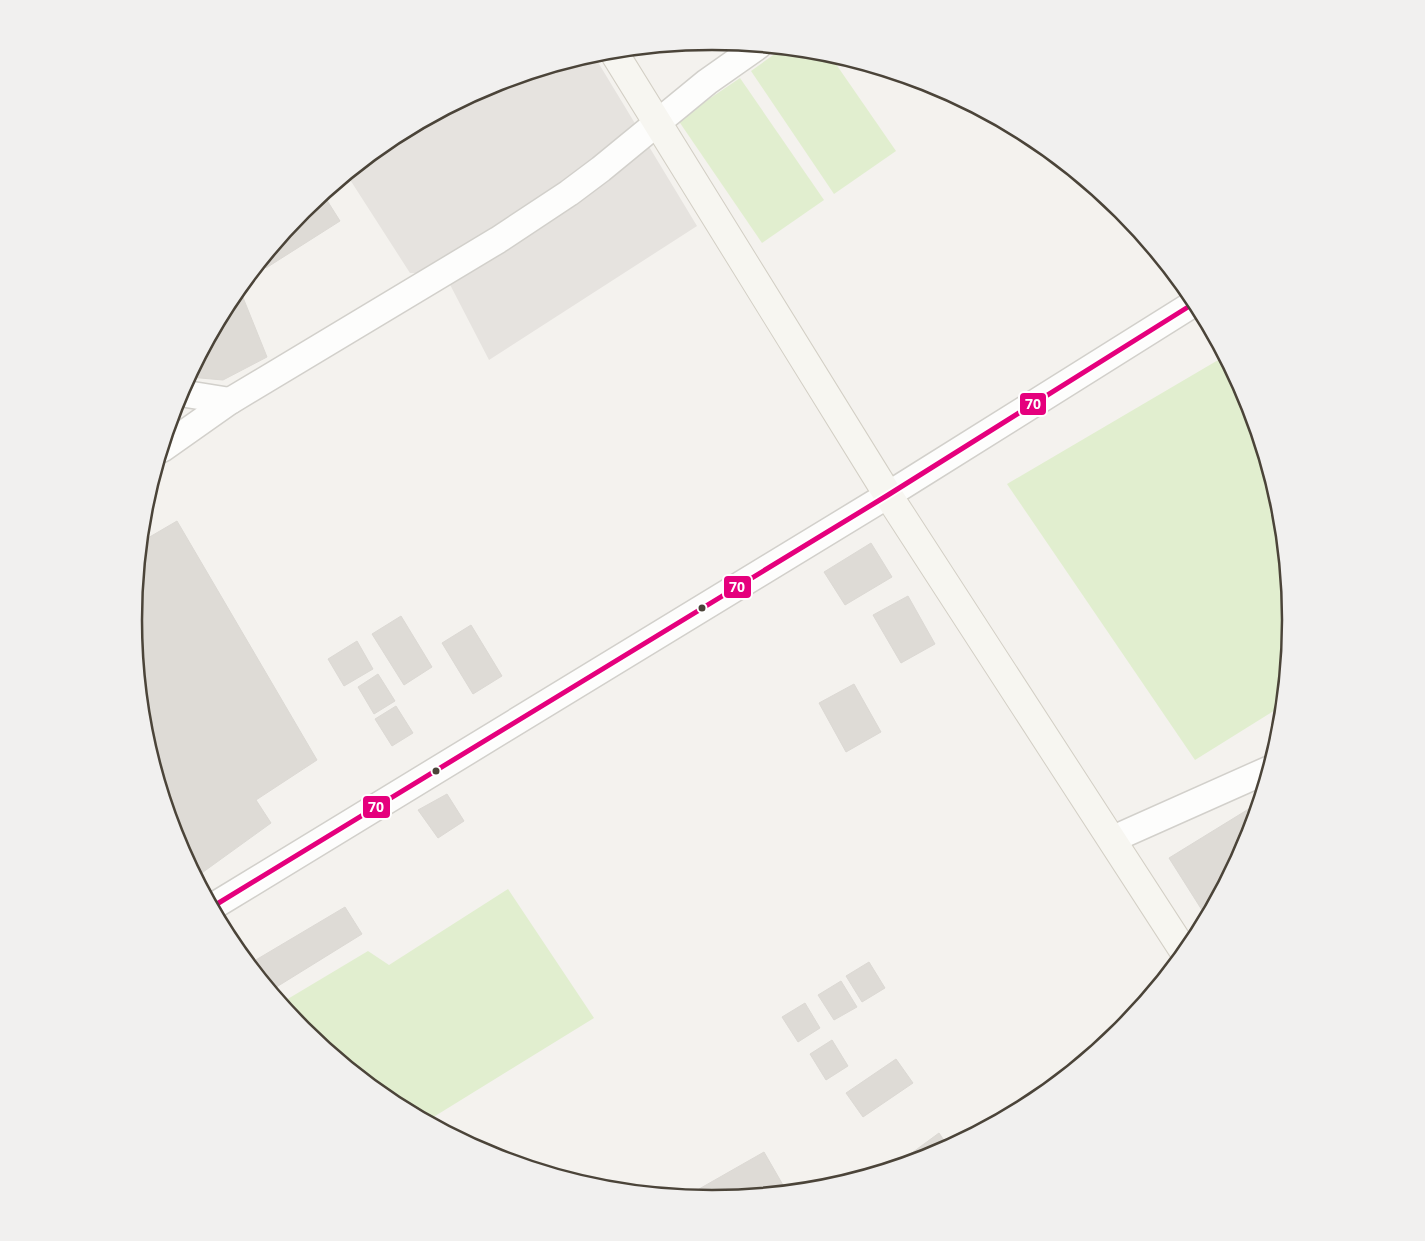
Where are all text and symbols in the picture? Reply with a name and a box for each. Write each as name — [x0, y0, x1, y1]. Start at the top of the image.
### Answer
line badge: 70 — [1019, 392, 1047, 416]
text: 70 — [1025, 394, 1041, 413]
line badge: 70 — [723, 575, 752, 599]
text: 70 — [729, 577, 745, 596]
unlabelled marker — [697, 603, 707, 613]
unlabelled marker — [431, 766, 441, 776]
line badge: 70 — [362, 795, 391, 819]
text: 70 — [368, 797, 384, 816]

